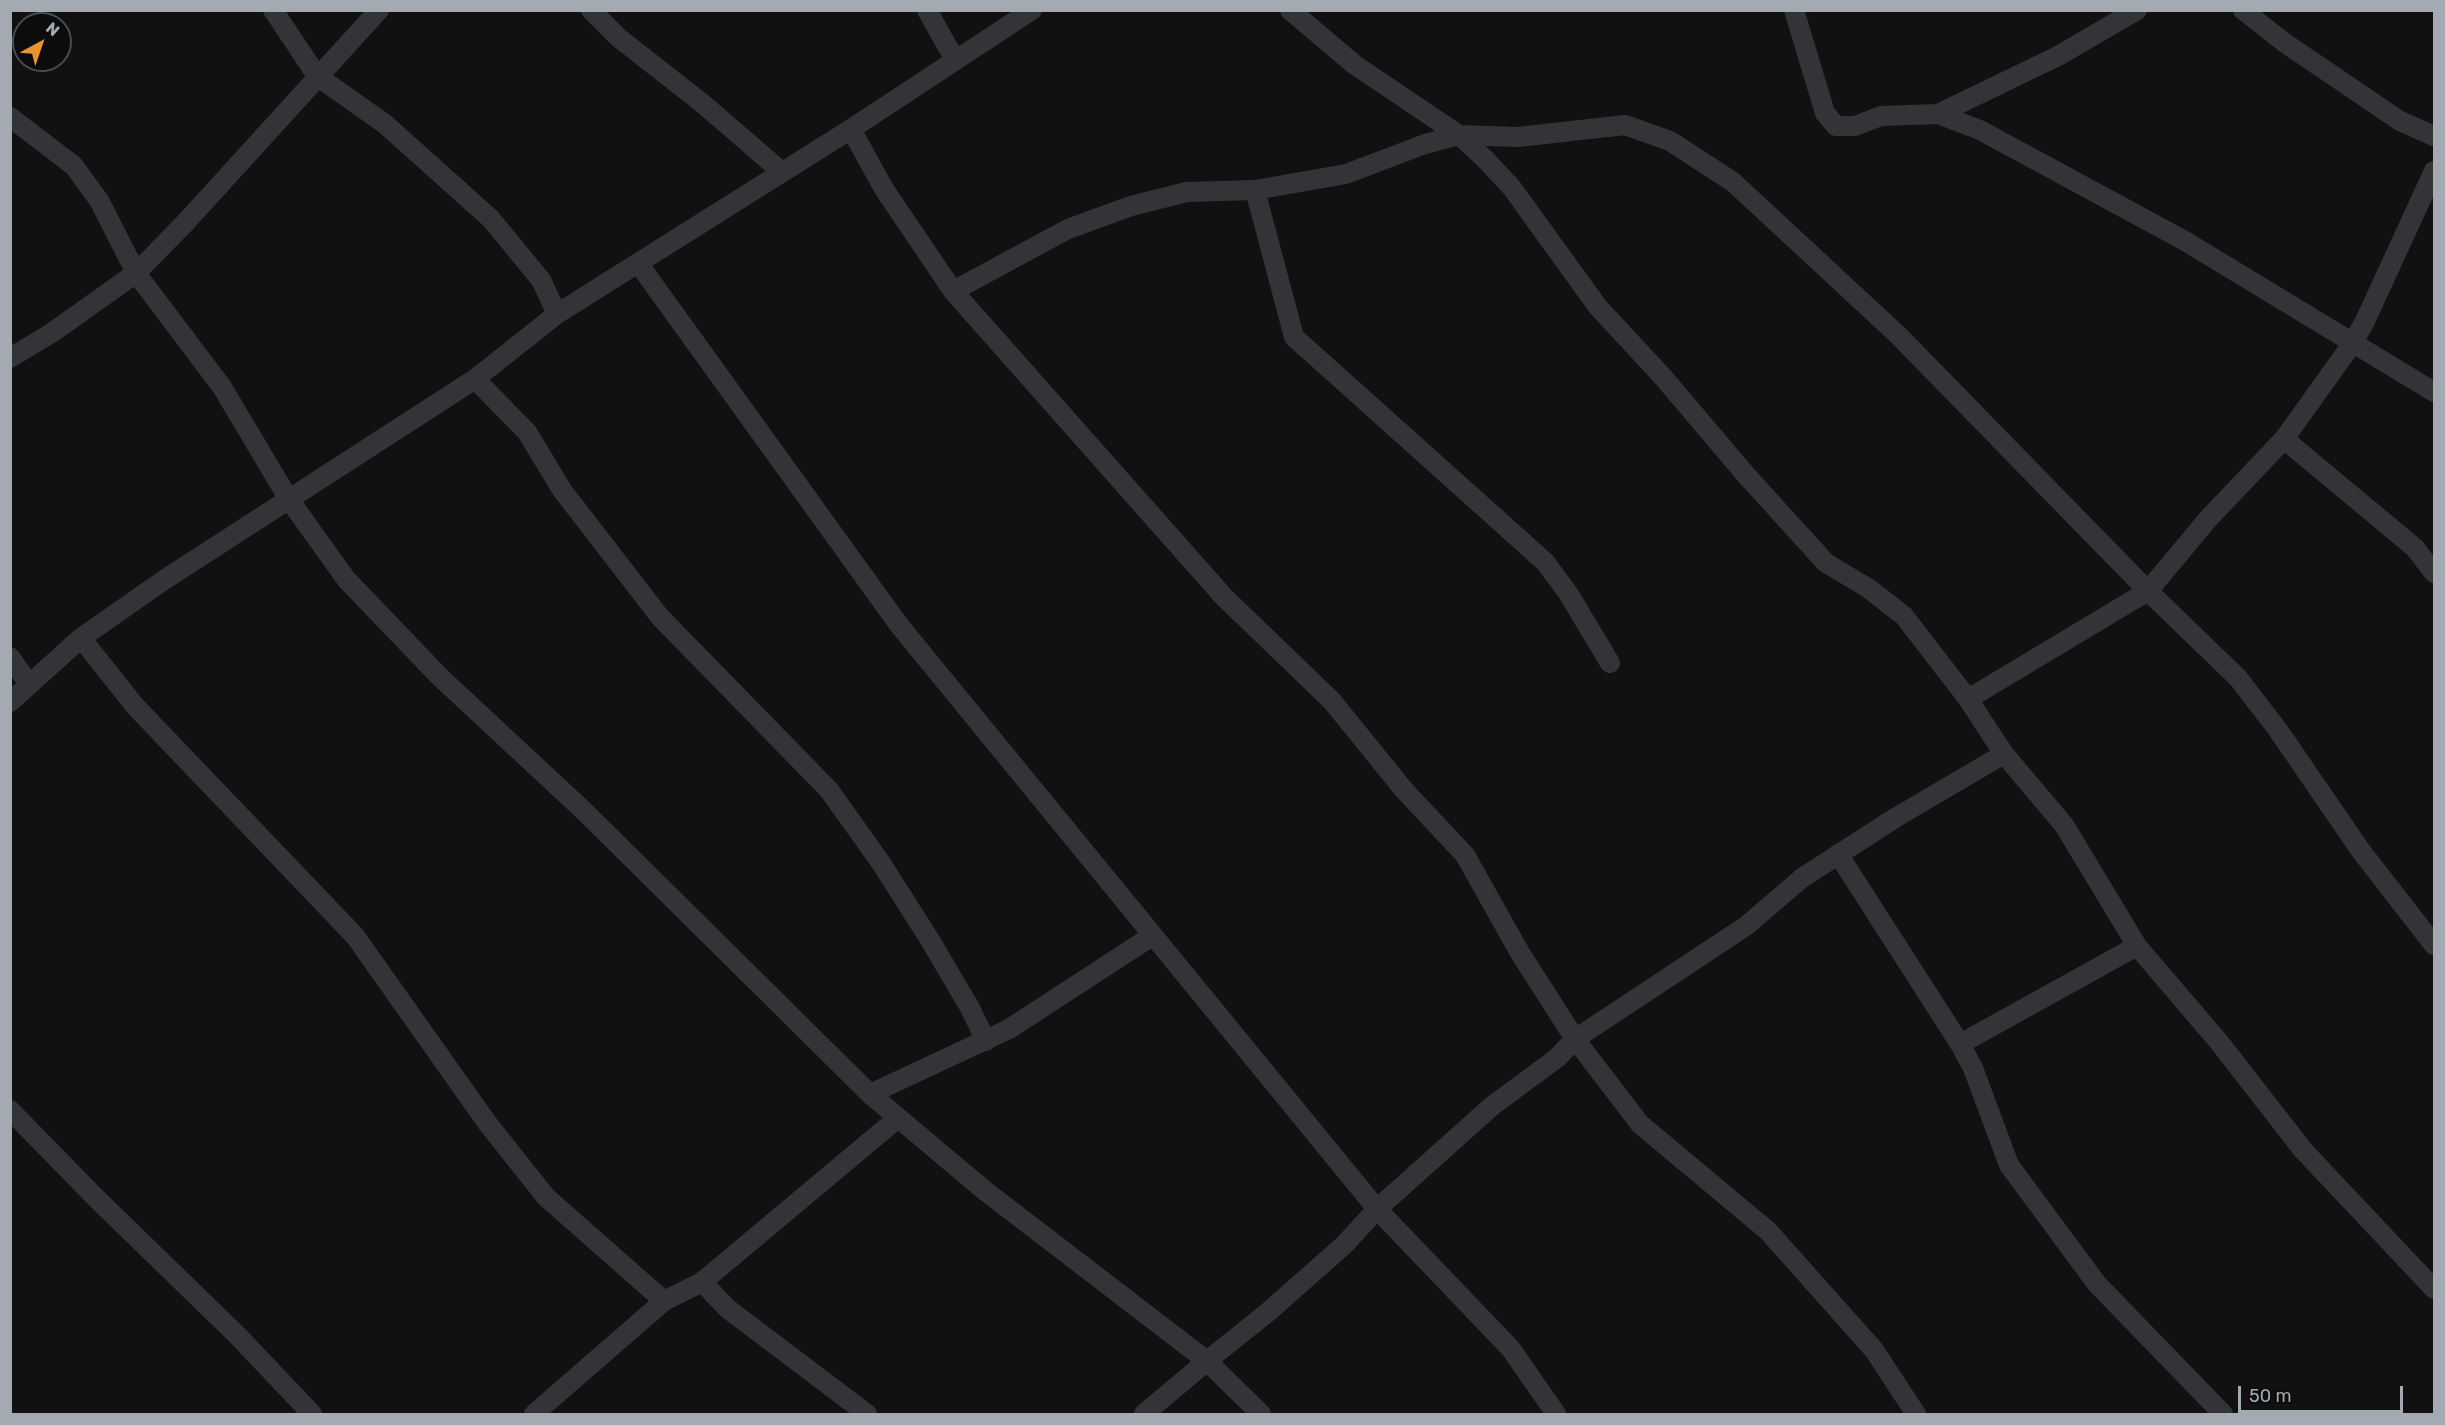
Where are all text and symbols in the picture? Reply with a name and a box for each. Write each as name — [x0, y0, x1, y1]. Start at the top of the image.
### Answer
north arrow — [12, 12, 72, 72]
text: N — [42, 18, 63, 40]
scale bar — [2241, 1374, 2406, 1412]
text: 50 m — [2249, 1385, 2292, 1407]

